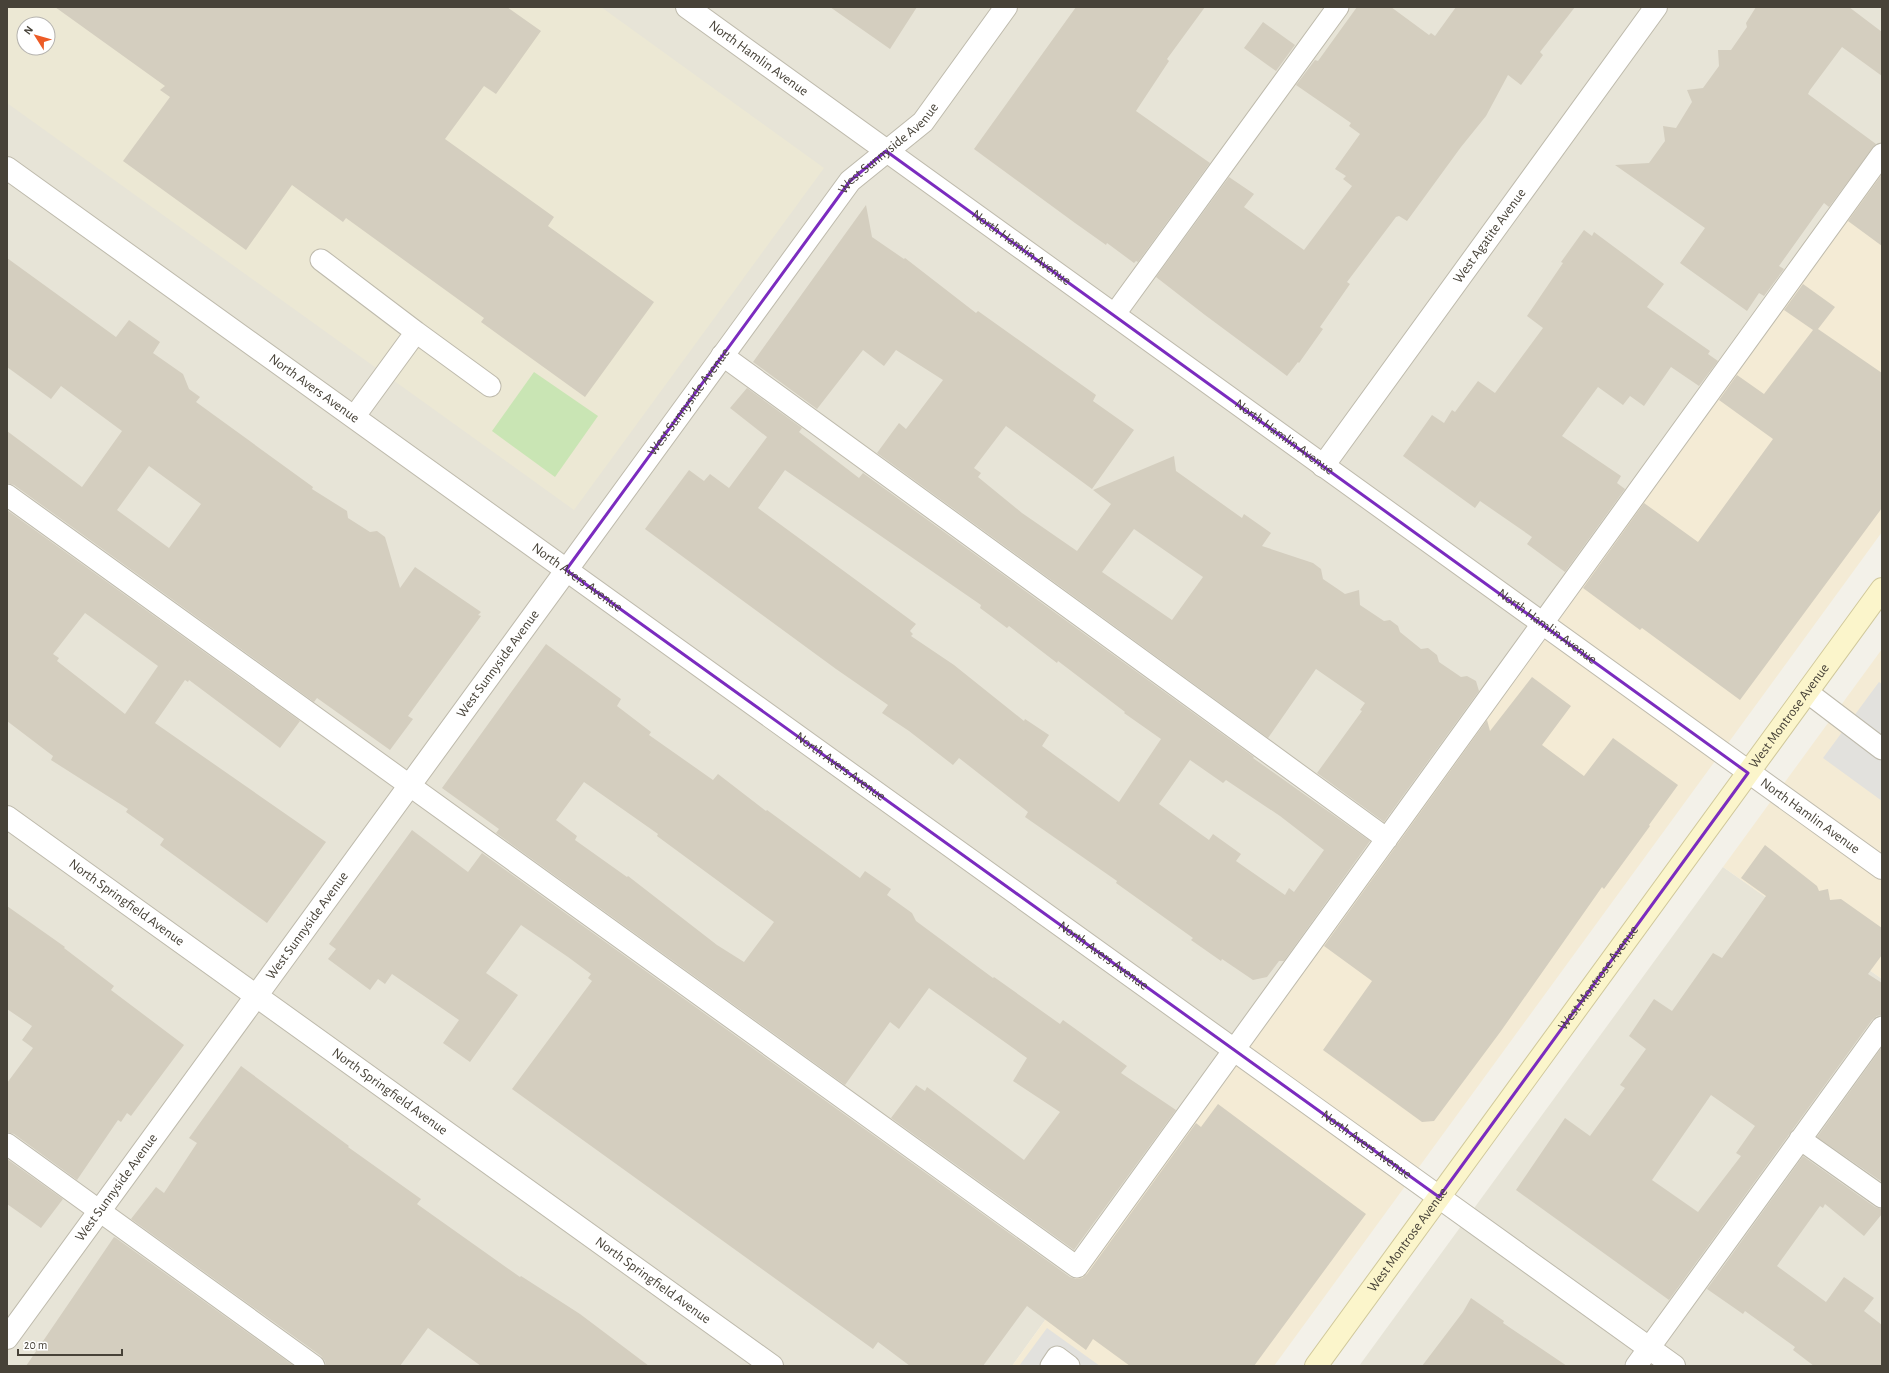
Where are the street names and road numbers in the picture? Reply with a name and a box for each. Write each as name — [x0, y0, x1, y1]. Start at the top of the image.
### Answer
street label: North Hamlin Avenue — [706, 18, 811, 99]
street label: West Sunnyside Avenue — [836, 101, 941, 197]
street label: West Agatite Avenue — [1451, 186, 1529, 286]
street label: North Hamlin Avenue — [969, 207, 1074, 288]
street label: West Sunnyside Avenue — [645, 346, 733, 459]
street label: North Avers Avenue — [266, 352, 362, 426]
street label: North Hamlin Avenue — [1232, 397, 1336, 478]
street label: North Avers Avenue — [529, 541, 625, 615]
street label: North Hamlin Avenue — [1495, 586, 1599, 667]
street label: West Sunnyside Avenue — [454, 607, 542, 720]
street label: West Montrose Avenue — [1747, 661, 1832, 771]
street label: North Avers Avenue — [792, 730, 888, 804]
street label: North Hamlin Avenue — [1758, 776, 1862, 856]
street label: North Springfield Avenue — [66, 857, 187, 949]
street label: West Sunnyside Avenue — [264, 869, 351, 982]
street label: North Avers Avenue — [1056, 919, 1151, 993]
street label: West Montrose Avenue — [1556, 923, 1641, 1033]
street label: North Springfield Avenue — [329, 1046, 450, 1138]
street label: North Avers Avenue — [1319, 1108, 1414, 1182]
street label: West Sunnyside Avenue — [73, 1131, 160, 1244]
street label: West Montrose Avenue — [1365, 1185, 1451, 1295]
street label: North Springfield Avenue — [593, 1234, 713, 1327]

